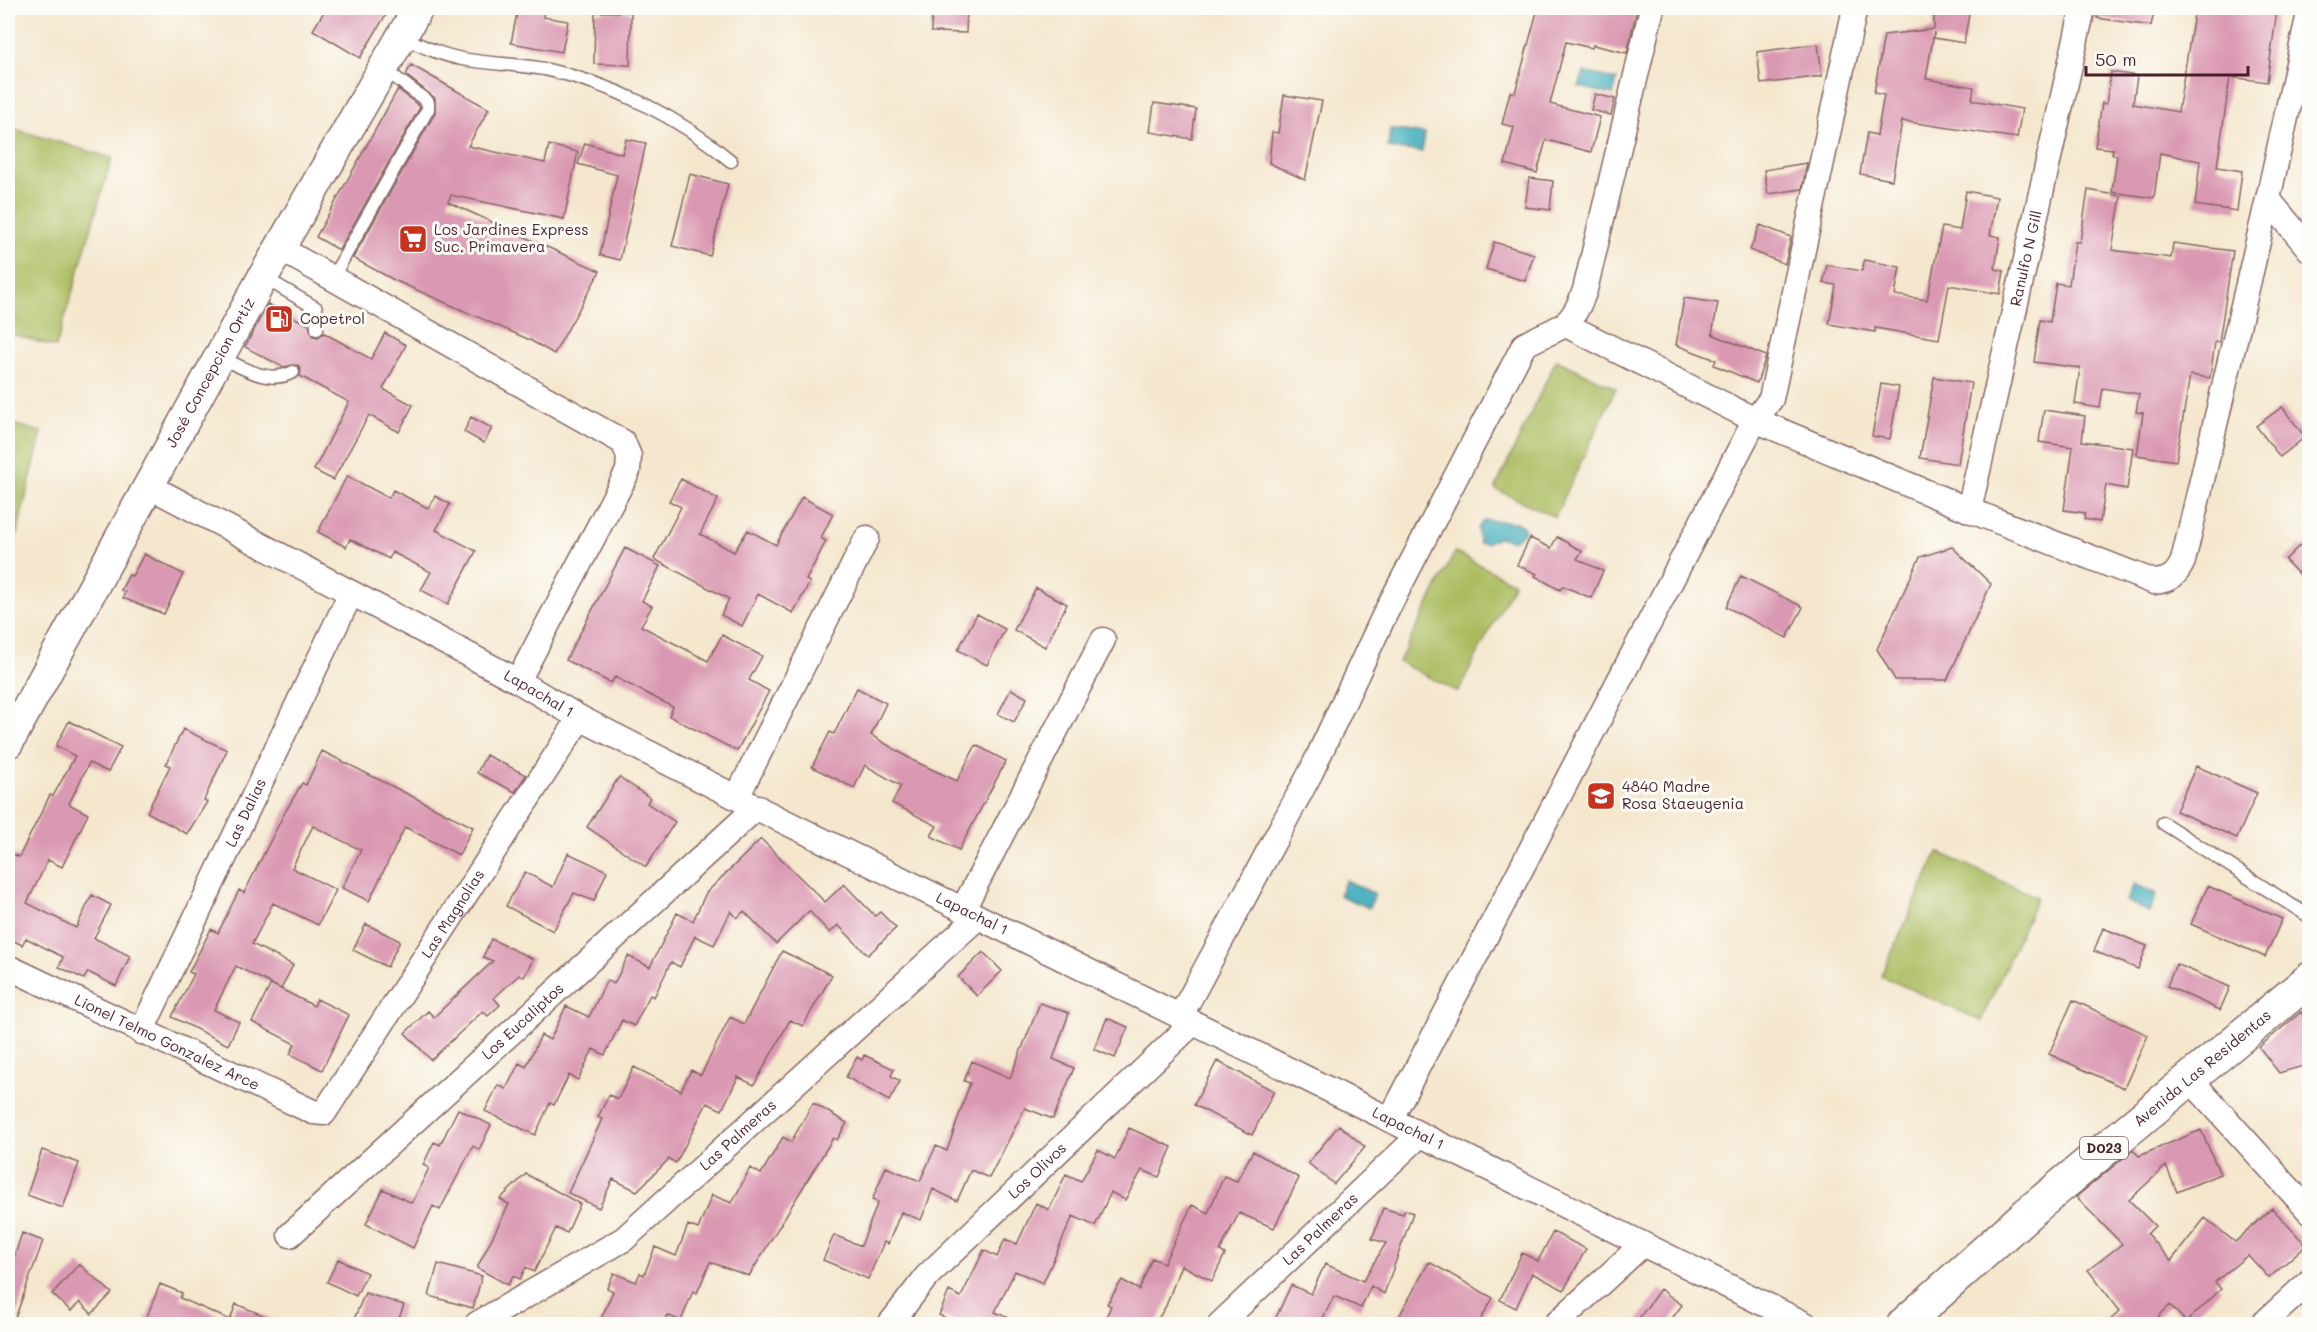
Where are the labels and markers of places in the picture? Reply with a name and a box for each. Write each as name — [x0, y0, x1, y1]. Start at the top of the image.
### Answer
place label: Los Jardines Express Suc. Primavera — [434, 219, 589, 256]
supermarket icon: Los Jardines Express Suc. Primavera — [397, 223, 429, 255]
fuel station icon: Copetrol — [263, 303, 295, 335]
place label: Copetrol — [300, 308, 365, 328]
place label: 4840 Madre Rosa Staeugenia — [1622, 776, 1744, 813]
school or university icon: 4840 Madre Rosa Staeugenia — [1585, 780, 1617, 812]

